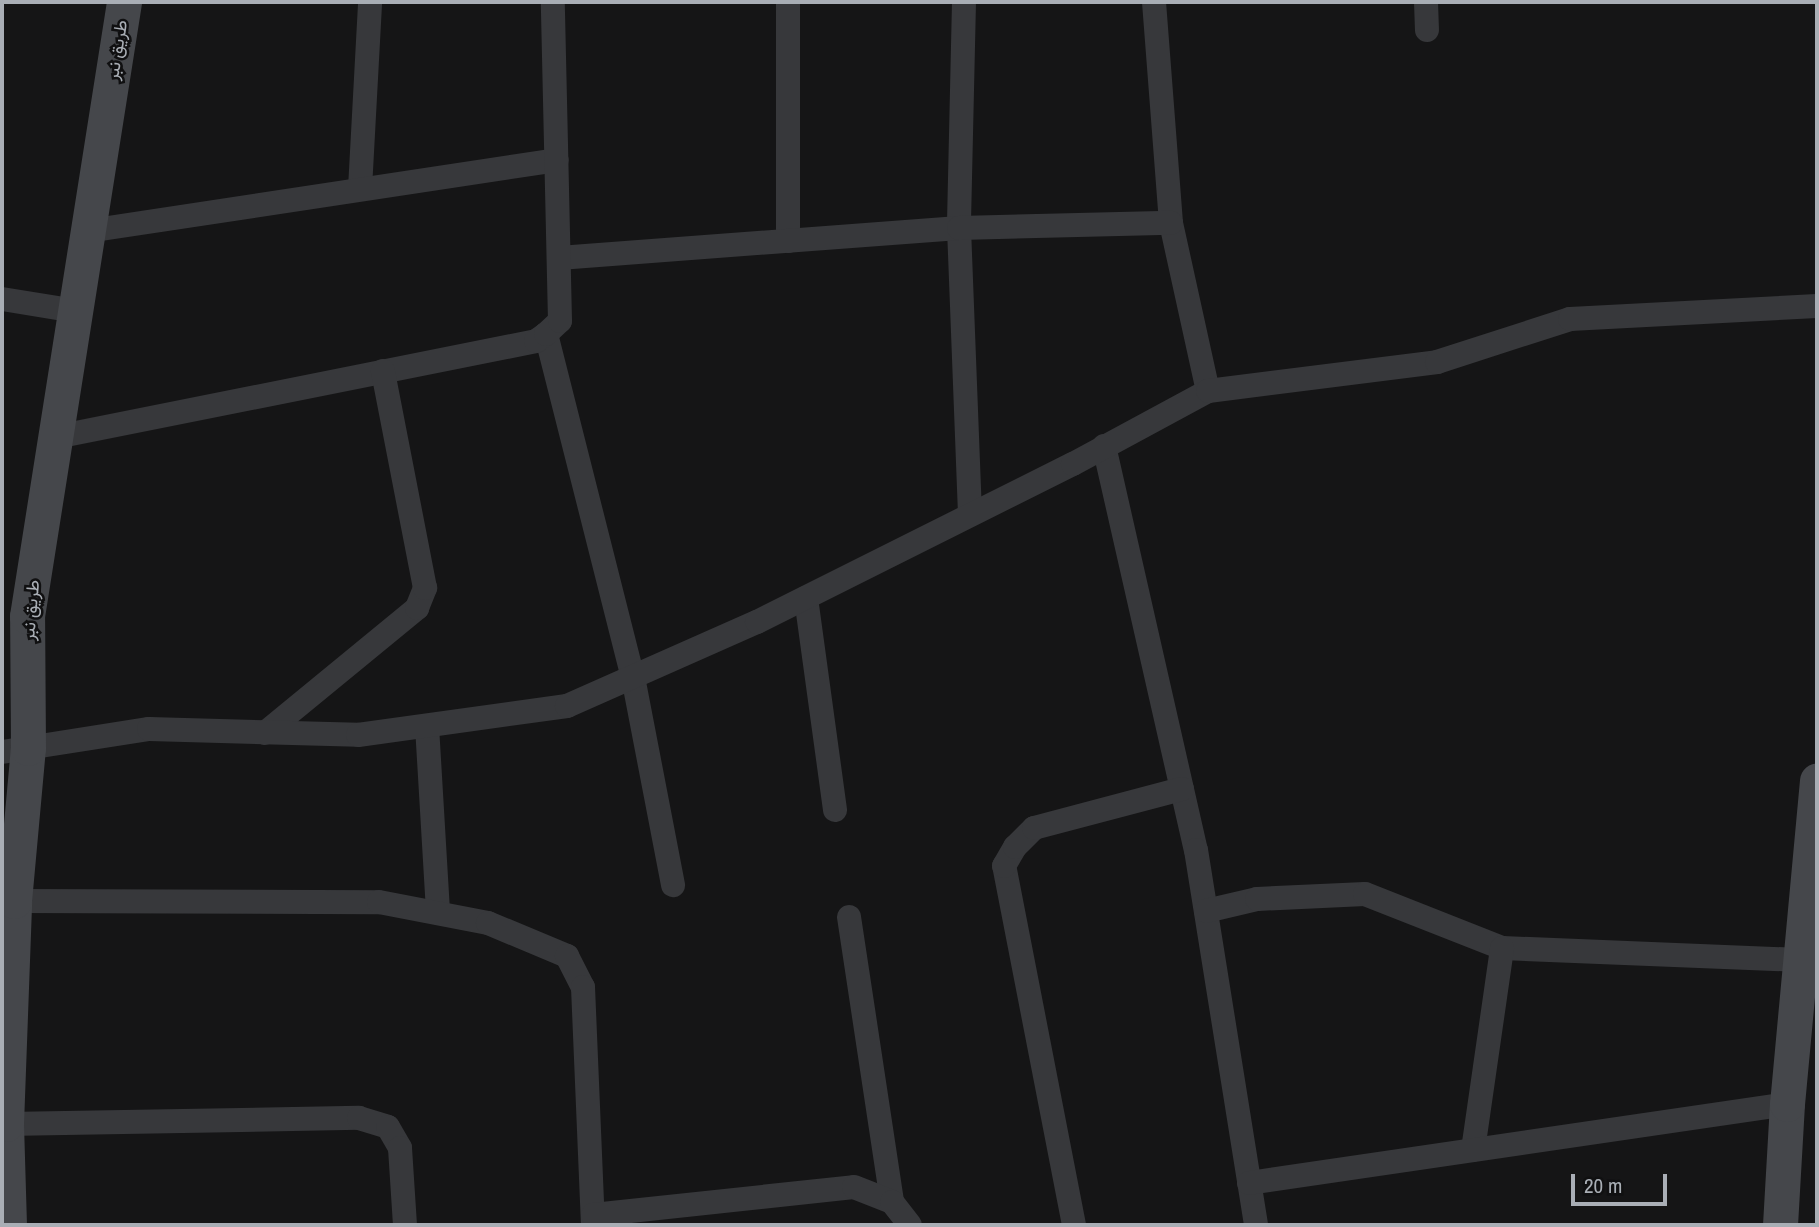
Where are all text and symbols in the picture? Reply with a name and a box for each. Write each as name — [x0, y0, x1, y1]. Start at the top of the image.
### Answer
street label: طريق نبر — [102, 18, 132, 82]
street label: طريق نبر — [18, 579, 44, 641]
scale bar — [1574, 1160, 1670, 1204]
text: 20 m — [1584, 1171, 1622, 1200]

